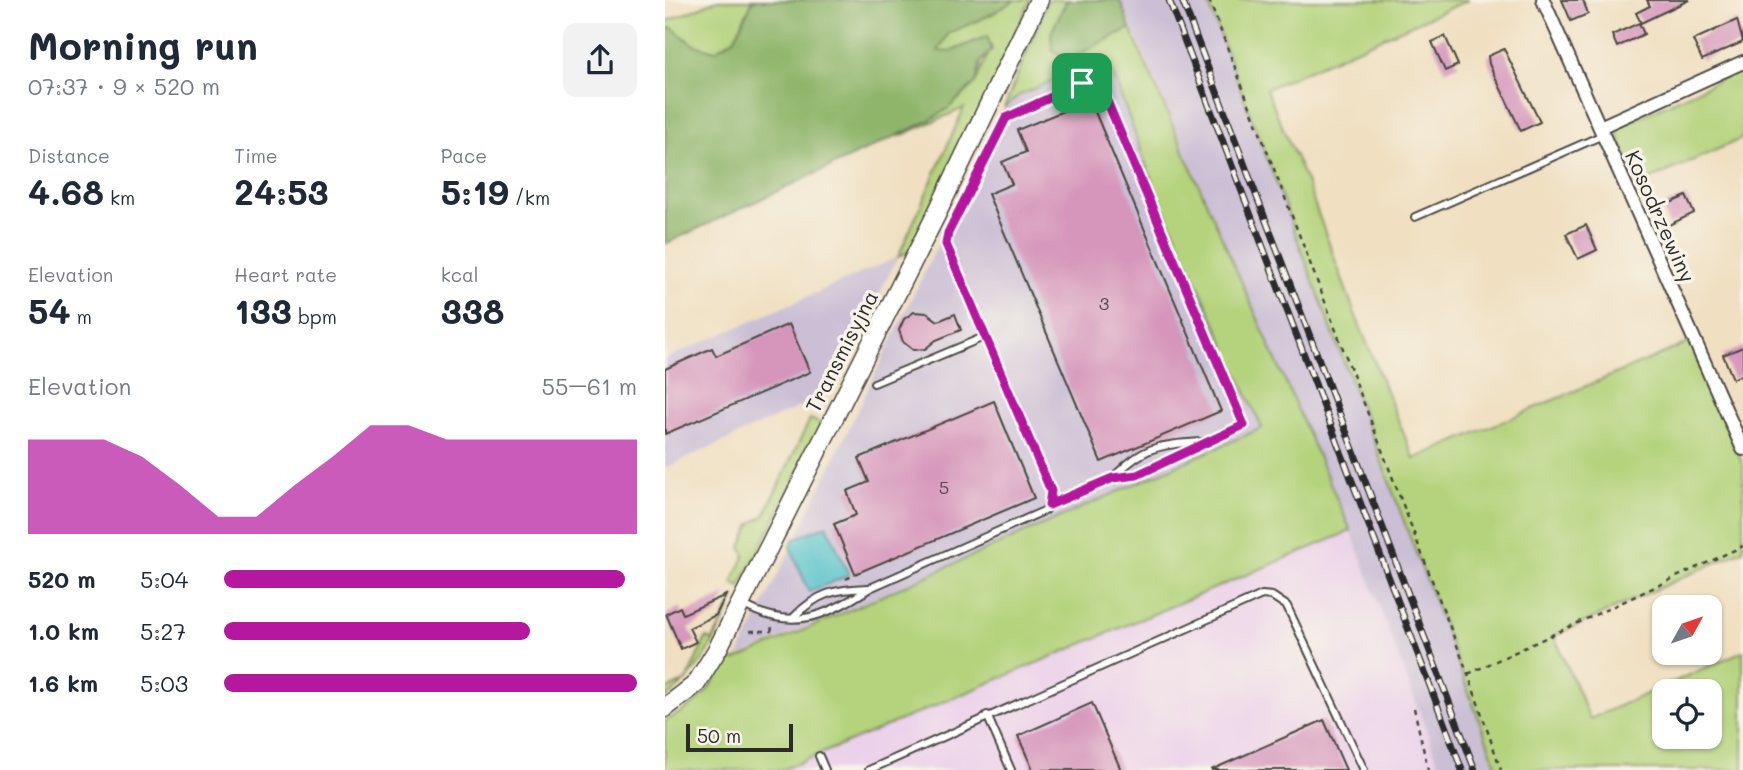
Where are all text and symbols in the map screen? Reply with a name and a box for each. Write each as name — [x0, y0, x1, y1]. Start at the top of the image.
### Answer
text: Morning run — [28, 20, 258, 70]
button: share — [563, 23, 637, 97]
pin — [1052, 53, 1112, 113]
icon: arrive — [1063, 64, 1101, 102]
text: 07:37 · 9 × 520 m — [28, 71, 220, 101]
text: Distance — [28, 143, 110, 168]
text: Time — [234, 143, 278, 168]
text: Pace — [441, 143, 487, 168]
street label: Kosodrzewiny — [1620, 146, 1702, 286]
text: 4.68 — [28, 168, 104, 214]
text: 24:53 — [234, 168, 329, 214]
text: 5:19 — [441, 168, 509, 214]
text: km — [104, 185, 135, 210]
text: /km — [509, 185, 550, 210]
text: Elevation — [28, 262, 113, 287]
text: Heart rate — [234, 262, 337, 287]
text: kcal — [441, 262, 479, 287]
street label: Transmisyjna — [799, 286, 883, 416]
text: 54 — [28, 287, 71, 333]
text: 133 — [234, 287, 292, 333]
text: 338 — [441, 287, 504, 333]
house number: 3 — [1099, 291, 1109, 315]
text: m — [71, 304, 92, 329]
text: bpm — [292, 304, 337, 329]
text: Elevation — [28, 371, 131, 401]
text: 55–61 m — [541, 371, 637, 401]
house number: 5 — [939, 475, 949, 499]
text: 520 m — [28, 564, 96, 594]
text: 5:04 — [140, 564, 188, 594]
north arrow — [1652, 595, 1722, 665]
map controls — [1652, 595, 1722, 749]
text: 1.0 km — [28, 616, 99, 646]
text: 5:27 — [140, 616, 186, 646]
text: 1.6 km — [28, 668, 98, 698]
text: 5:03 — [140, 668, 188, 698]
button: locate — [1652, 679, 1722, 749]
scale bar — [686, 721, 793, 753]
text: 50 m — [697, 723, 741, 748]

